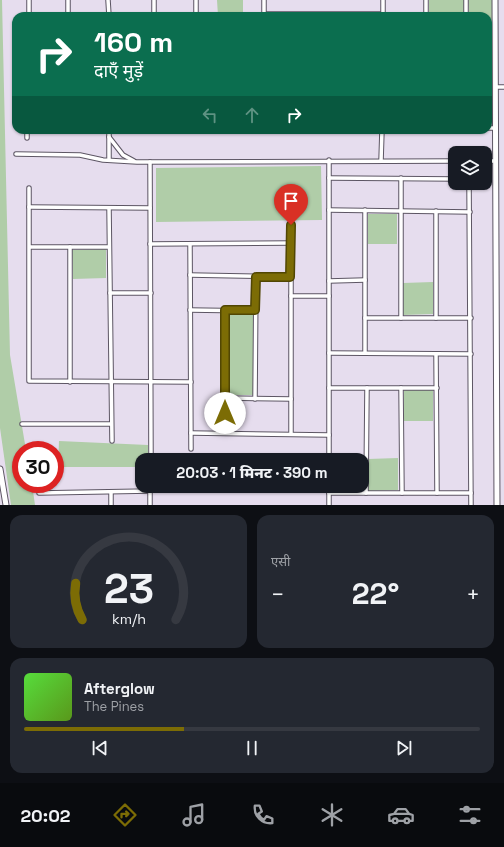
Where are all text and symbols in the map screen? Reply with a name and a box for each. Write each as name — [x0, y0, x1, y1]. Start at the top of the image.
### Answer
text: 160 m — [94, 24, 173, 60]
icon: right — [28, 28, 80, 80]
text: दाएँ मुड़ें — [94, 59, 143, 82]
icon: left — [199, 104, 221, 126]
icon: ahead — [241, 104, 263, 126]
icon: right — [283, 104, 305, 126]
map controls — [448, 146, 492, 190]
button: layers — [448, 146, 492, 190]
pin — [274, 184, 308, 225]
icon: arrive — [280, 190, 302, 212]
position arrow — [204, 392, 246, 434]
speed limit sign: 30 — [12, 441, 64, 493]
text: 20:03 · 1 मिनट · 390 m — [176, 463, 328, 482]
text: एसी — [271, 553, 290, 570]
text: 23 — [104, 561, 154, 614]
text: 22° — [352, 574, 399, 613]
text: − — [271, 580, 285, 608]
text: + — [466, 580, 480, 608]
text: km/h — [111, 609, 146, 627]
text: Afterglow — [84, 679, 155, 698]
text: The Pines — [84, 698, 144, 715]
icon: previous — [89, 737, 111, 759]
icon: pause — [241, 737, 263, 759]
icon: next — [393, 737, 415, 759]
icon: directions — [111, 801, 139, 829]
icon: music — [180, 801, 208, 829]
icon: phone — [249, 801, 277, 829]
icon: climate — [318, 801, 346, 829]
icon: car — [387, 801, 415, 829]
icon: filters — [456, 801, 484, 829]
text: 20:02 — [20, 804, 71, 827]

